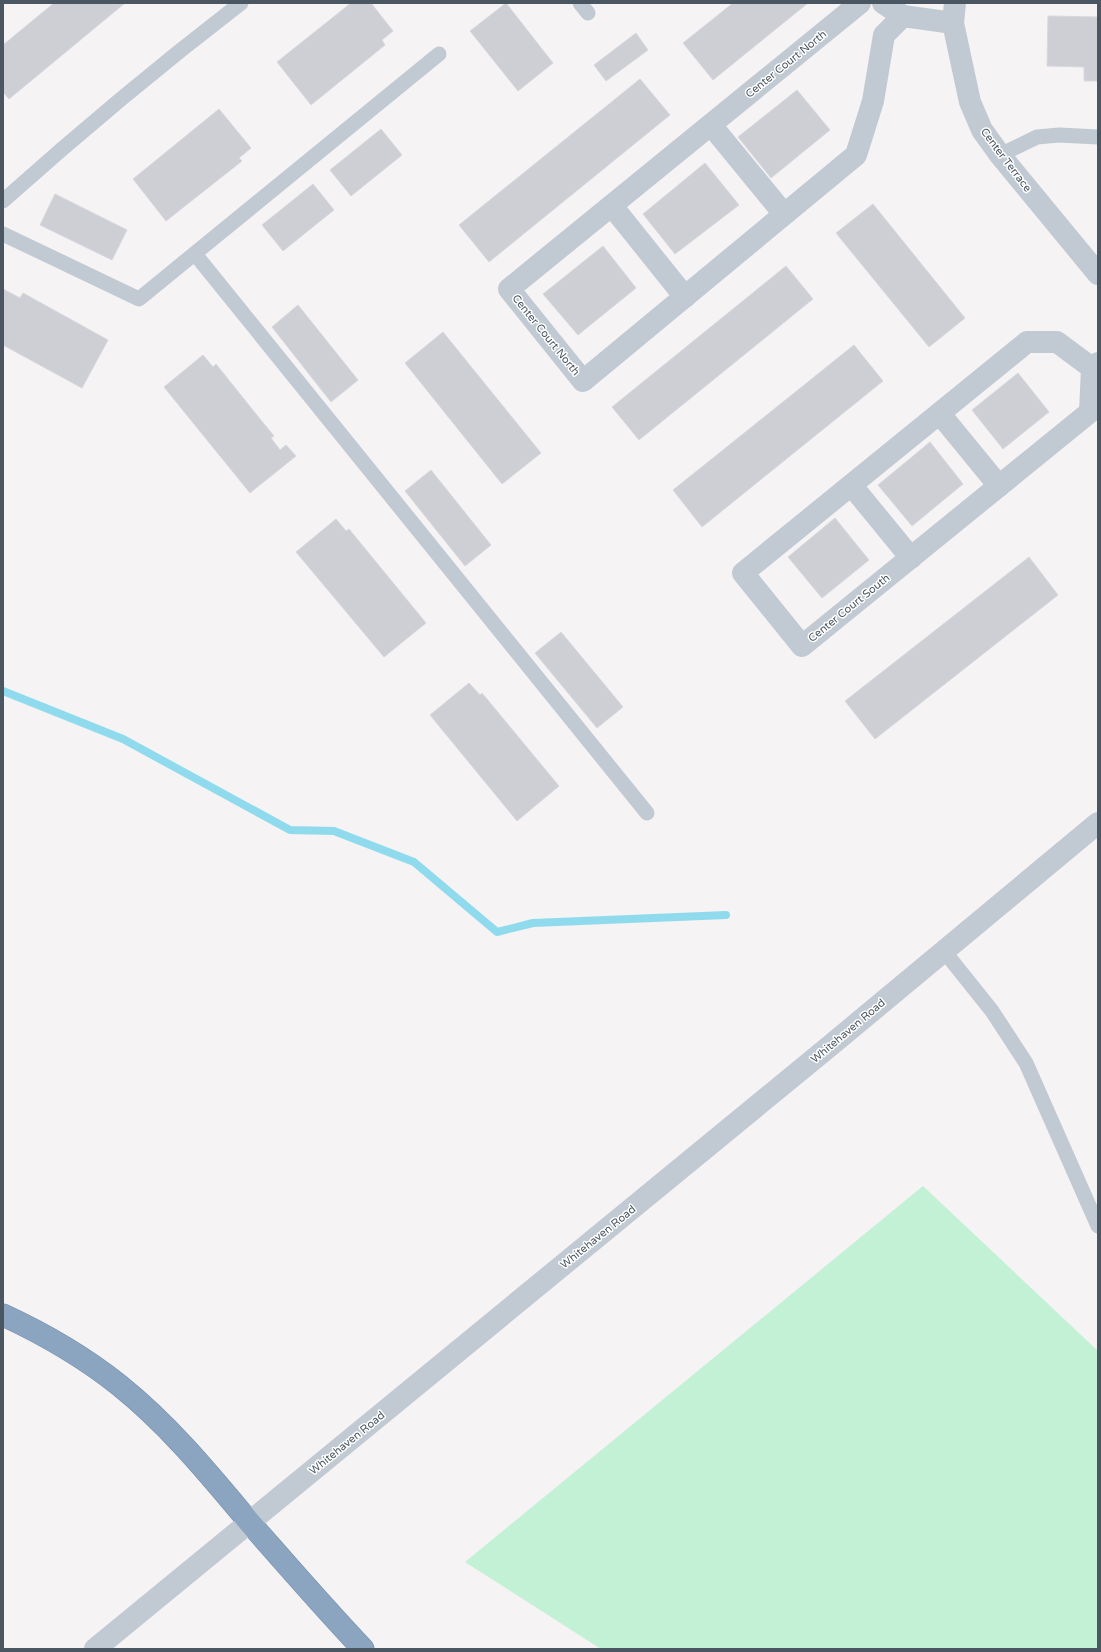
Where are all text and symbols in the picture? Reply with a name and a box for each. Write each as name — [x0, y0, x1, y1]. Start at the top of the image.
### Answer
street label: Center Court North — [743, 27, 829, 101]
street label: Center Terrace — [978, 126, 1034, 194]
street label: Center Court North — [509, 292, 583, 378]
street label: Center Court South — [806, 571, 892, 645]
street label: Whitehaven Road — [808, 996, 888, 1066]
street label: Whitehaven Road — [558, 1203, 638, 1271]
street label: Whitehaven Road — [307, 1409, 387, 1477]

